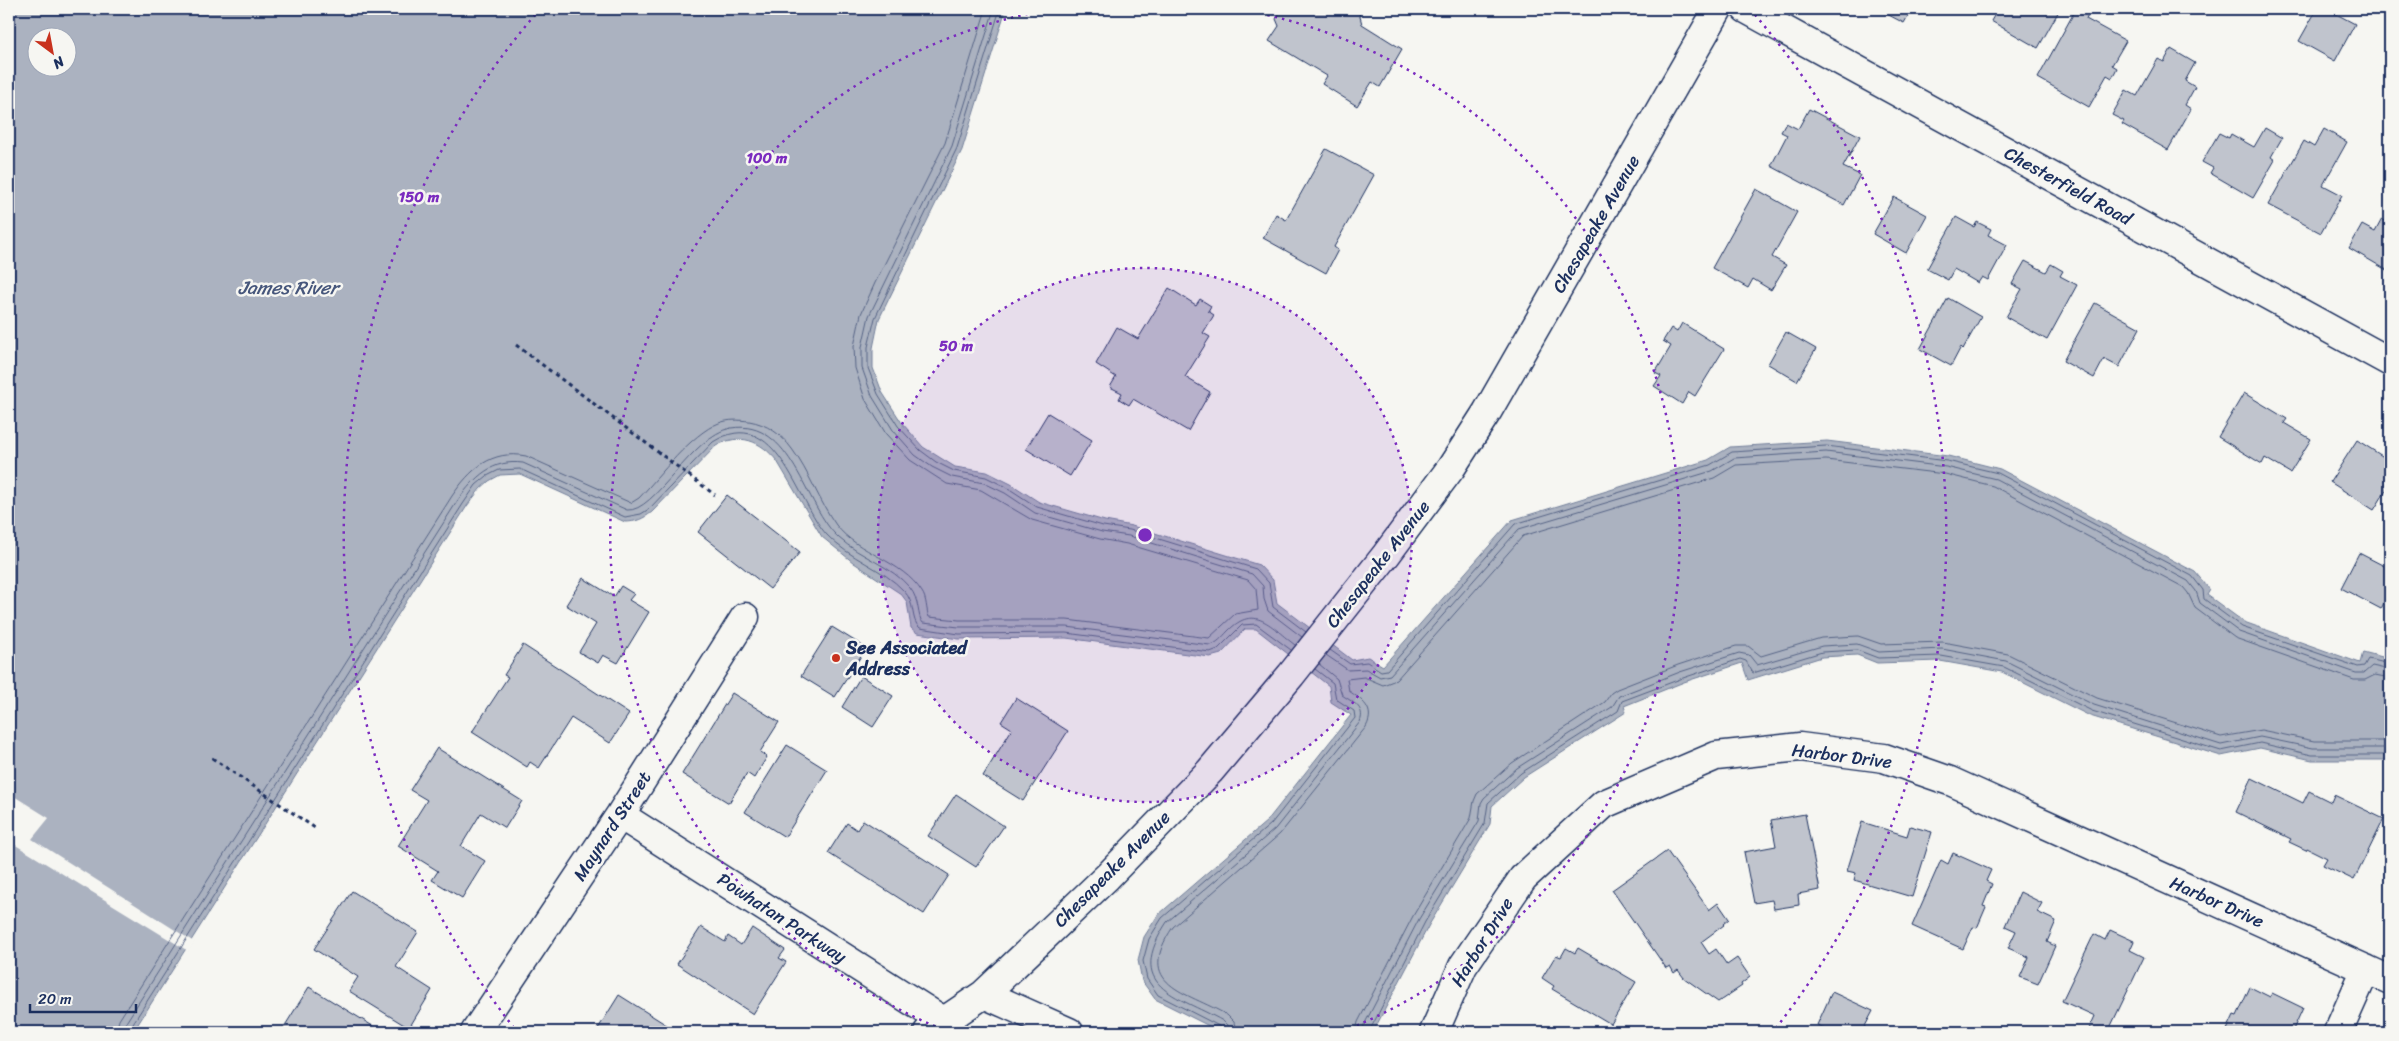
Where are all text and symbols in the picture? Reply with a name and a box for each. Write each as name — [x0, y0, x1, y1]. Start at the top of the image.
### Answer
north arrow — [28, 28, 78, 78]
text: N — [48, 49, 70, 76]
street label: Chesterfield Road — [1998, 138, 2139, 235]
text: 100 m — [747, 145, 788, 171]
street label: Chesapeake Avenue — [1543, 149, 1649, 299]
text: 150 m — [399, 184, 440, 210]
water label: James River — [238, 271, 341, 304]
text: 50 m — [939, 333, 974, 359]
street label: Chesapeake Avenue — [1318, 493, 1438, 635]
centre of rings — [1136, 526, 1154, 544]
place label: See Associated Address — [845, 632, 968, 685]
marker: See Associated Address — [830, 652, 842, 664]
street label: Harbor Drive — [1790, 734, 1894, 778]
street label: Maynard Street — [564, 764, 660, 888]
street label: Chesapeake Avenue — [1046, 803, 1178, 935]
street label: Powhatan Parkway — [711, 864, 854, 972]
street label: Harbor Drive — [2164, 867, 2270, 937]
street label: Harbor Drive — [1442, 891, 1522, 993]
scale bar — [30, 981, 136, 1013]
text: 20 m — [38, 986, 72, 1012]

